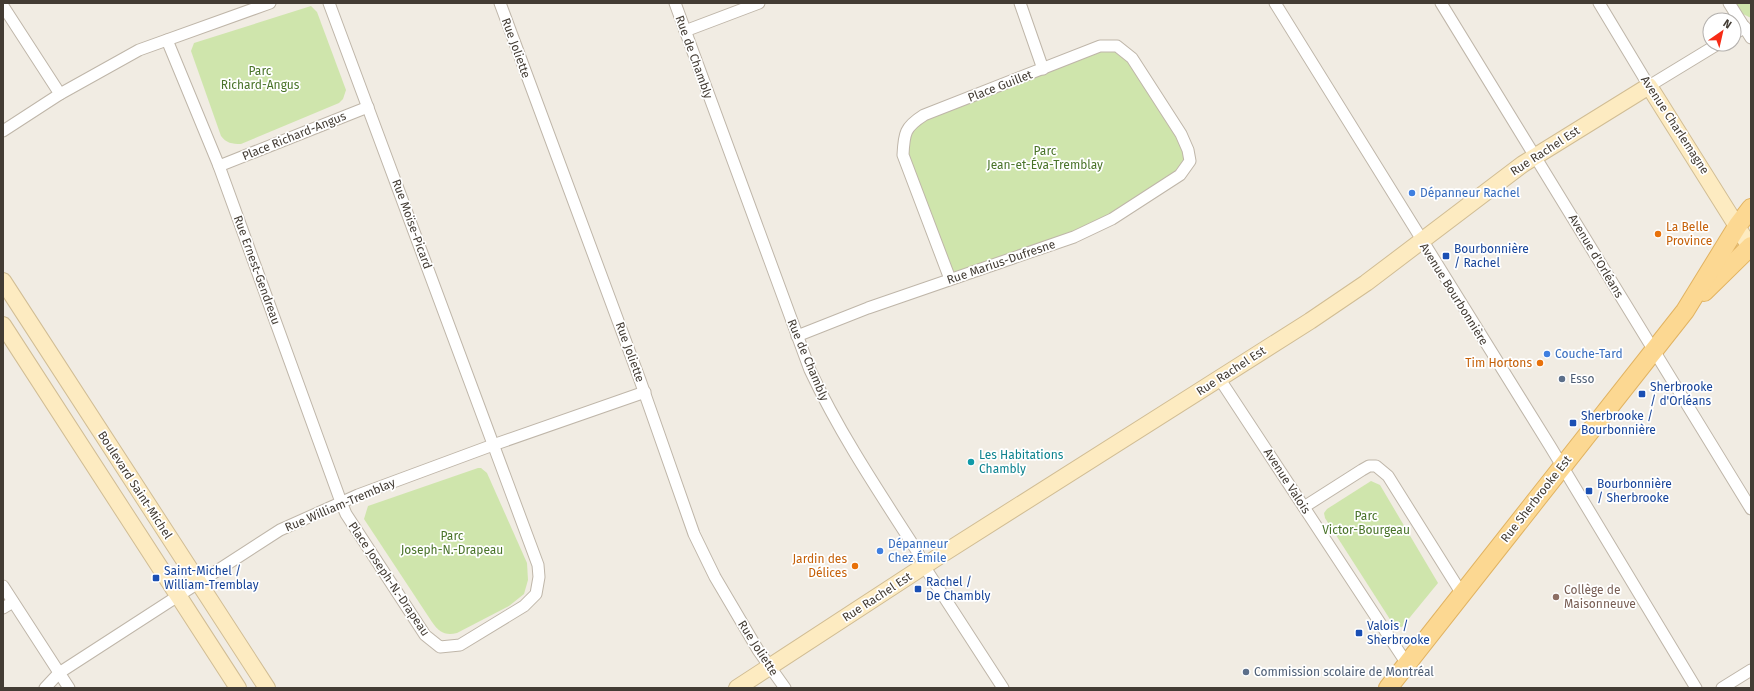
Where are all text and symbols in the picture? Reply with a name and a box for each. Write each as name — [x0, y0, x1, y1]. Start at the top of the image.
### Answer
north arrow — [1702, 12, 1742, 52]
street label: Rue de Chambly — [672, 13, 716, 101]
street label: Rue Joliette — [499, 16, 533, 80]
text: N — [1721, 17, 1734, 32]
park label: Parc Richard-Angus — [221, 64, 300, 92]
street label: Place Guillet — [966, 67, 1035, 105]
street label: Avenue Charlemagne — [1638, 73, 1712, 177]
street label: Place Richard-Angus — [240, 109, 348, 163]
street label: Rue Rachel Est — [1508, 123, 1583, 179]
park label: Parc Jean-et-Éva-Tremblay — [987, 144, 1103, 172]
street label: Rue Moïse-Picard — [389, 177, 435, 271]
place label: Dépanneur Rachel — [1420, 186, 1520, 200]
marker: Dépanneur Rachel — [1407, 188, 1417, 198]
street label: Avenue d'Orléans — [1566, 212, 1627, 301]
street label: Rue Ernest-Gendreau — [231, 213, 283, 327]
place label: La Belle Province — [1666, 220, 1712, 248]
marker: La Belle Province — [1653, 229, 1663, 239]
street label: Rue Marius-Dufresne — [945, 237, 1057, 287]
street label: Avenue Bourbonnière — [1417, 240, 1491, 348]
place label: Bourbonnière / Rachel — [1454, 242, 1529, 270]
marker: Bourbonnière / Rachel — [1441, 251, 1451, 261]
street label: Rue de Chambly — [784, 317, 832, 403]
street label: Rue Joliette — [613, 320, 647, 384]
street label: Rue Rachel Est — [1194, 343, 1269, 399]
place label: Couche-Tard — [1555, 347, 1623, 361]
marker: Couche-Tard — [1542, 349, 1552, 359]
place label: Tim Hortons — [1465, 356, 1532, 370]
marker: Tim Hortons — [1535, 358, 1545, 368]
place label: Esso — [1570, 372, 1594, 386]
marker: Esso — [1557, 374, 1567, 384]
place label: Sherbrooke / d'Orléans — [1650, 380, 1713, 408]
marker: Sherbrooke / d'Orléans — [1637, 389, 1647, 399]
place label: Sherbrooke / Bourbonnière — [1581, 409, 1656, 437]
marker: Sherbrooke / Bourbonnière — [1568, 418, 1578, 428]
street label: Boulevard Saint-Michel — [95, 428, 175, 542]
street label: Avenue Valois — [1261, 446, 1314, 517]
place label: Les Habitations Chambly — [979, 448, 1064, 476]
street label: Rue Sherbrooke Est — [1498, 452, 1575, 545]
marker: Les Habitations Chambly — [966, 457, 976, 467]
street label: Rue William-Tremblay — [283, 475, 397, 535]
place label: Bourbonnière / Sherbrooke — [1597, 477, 1672, 505]
marker: Bourbonnière / Sherbrooke — [1584, 486, 1594, 496]
park label: Parc Victor-Bourgeau — [1322, 509, 1410, 537]
street label: Place Joseph-N.-Drapeau — [346, 519, 432, 639]
park label: Parc Joseph-N.-Drapeau — [401, 529, 503, 557]
place label: Dépanneur Chez Émile — [888, 537, 948, 565]
marker: Dépanneur Chez Émile — [875, 546, 885, 556]
place label: Jardin des Délices — [792, 552, 847, 580]
marker: Jardin des Délices — [850, 561, 860, 571]
place label: Saint-Michel / William-Tremblay — [164, 564, 259, 592]
street label: Rue Rachel Est — [840, 569, 915, 625]
marker: Saint-Michel / William-Tremblay — [151, 573, 161, 583]
place label: Rachel / De Chambly — [926, 575, 990, 603]
place label: Collège de Maisonneuve — [1564, 583, 1636, 611]
marker: Rachel / De Chambly — [913, 584, 923, 594]
marker: Collège de Maisonneuve — [1551, 592, 1561, 602]
street label: Rue Joliette — [735, 618, 781, 678]
place label: Valois / Sherbrooke — [1367, 619, 1430, 647]
marker: Valois / Sherbrooke — [1354, 628, 1364, 638]
place label: Commission scolaire de Montréal — [1254, 665, 1434, 679]
marker: Commission scolaire de Montréal — [1241, 667, 1251, 677]

